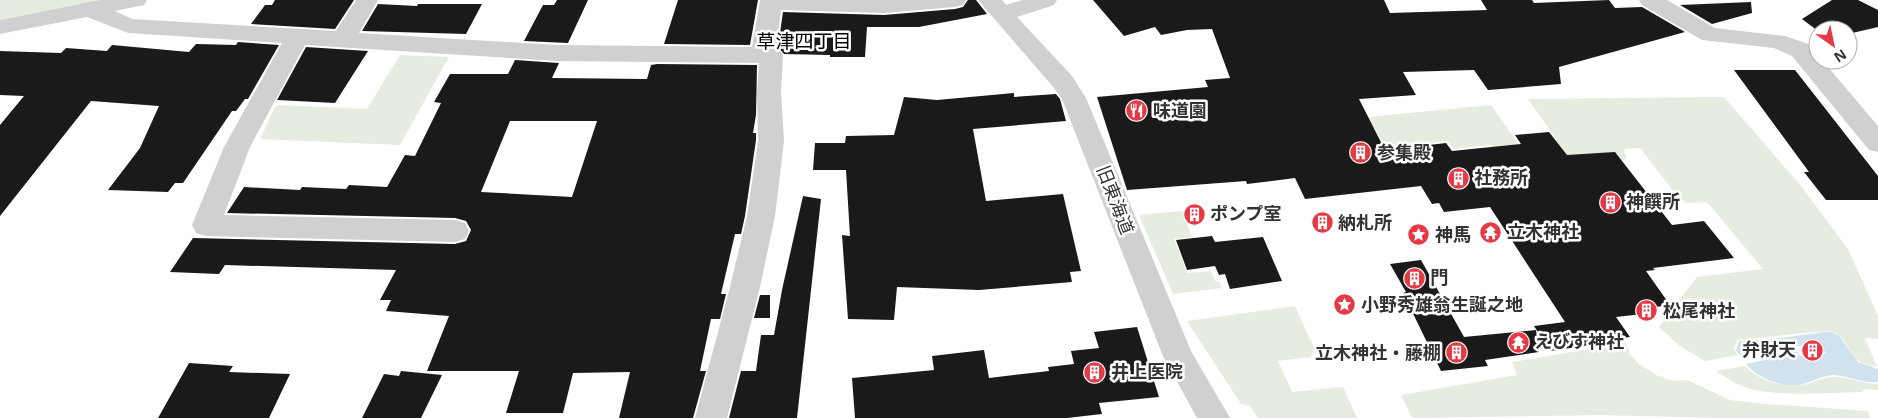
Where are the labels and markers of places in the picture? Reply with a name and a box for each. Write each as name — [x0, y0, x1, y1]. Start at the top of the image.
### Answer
place label: 味道園 — [1153, 98, 1207, 122]
restaurant icon: 味道園 — [1125, 99, 1149, 123]
place label: 参集殿 — [1377, 140, 1431, 164]
building icon: 参集殿 — [1349, 141, 1373, 165]
place label: 社務所 — [1474, 165, 1528, 189]
building icon: 社務所 — [1446, 166, 1470, 190]
place label: 神饌所 — [1626, 189, 1680, 213]
building icon: 神饌所 — [1598, 190, 1622, 214]
place label: ポンプ室 — [1210, 201, 1281, 225]
building icon: ポンプ室 — [1182, 202, 1206, 226]
place label: 納札所 — [1338, 210, 1392, 234]
building icon: 納札所 — [1310, 211, 1334, 235]
place label: 立木神社 — [1507, 219, 1579, 243]
temple icon: 立木神社 — [1479, 220, 1503, 244]
place label: 神馬 — [1435, 222, 1471, 246]
place icon: 神馬 — [1407, 223, 1431, 247]
place label: 門 — [1430, 265, 1448, 289]
building icon: 門 — [1402, 266, 1426, 290]
place label: 小野秀雄翁生誕之地 — [1361, 292, 1523, 316]
place icon: 小野秀雄翁生誕之地 — [1333, 293, 1357, 317]
place label: 松尾神社 — [1663, 298, 1735, 322]
building icon: 松尾神社 — [1635, 299, 1659, 323]
place label: えびす神社 — [1534, 329, 1624, 353]
temple icon: えびす神社 — [1506, 330, 1530, 354]
place label: 弁財天 — [1742, 337, 1796, 361]
building icon: 弁財天 — [1800, 338, 1824, 362]
place label: 立木神社・藤棚 — [1315, 340, 1441, 364]
building icon: 立木神社・藤棚 — [1445, 341, 1469, 365]
place label: 井上医院 — [1111, 359, 1183, 383]
building icon: 井上医院 — [1083, 360, 1107, 384]

